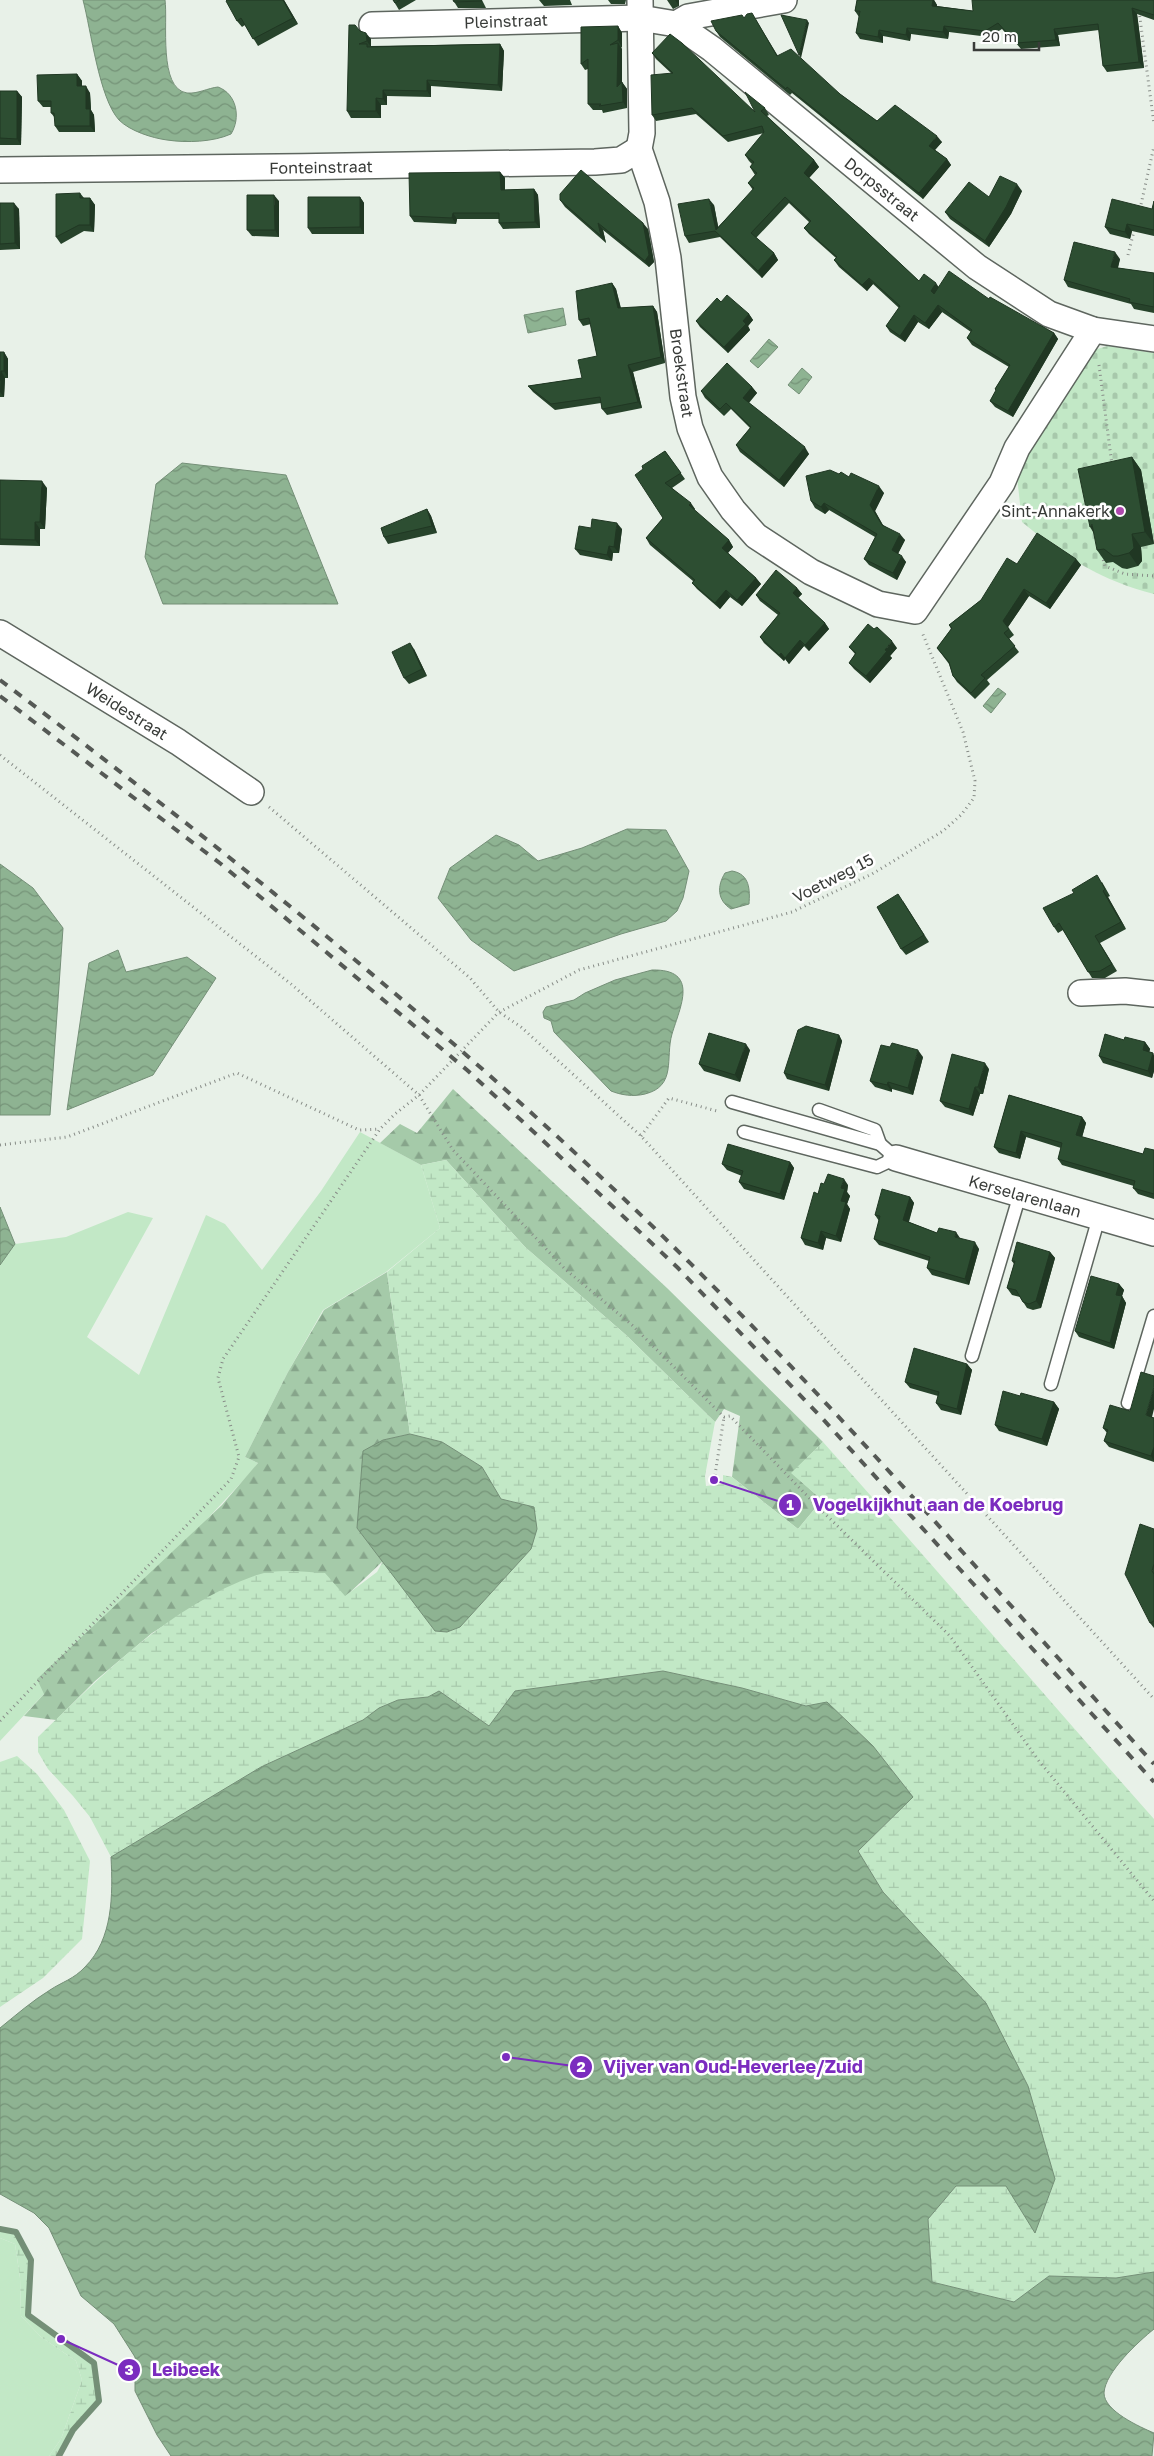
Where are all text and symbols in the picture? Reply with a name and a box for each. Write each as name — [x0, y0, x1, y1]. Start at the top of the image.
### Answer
street label: Pleinstraat — [464, 10, 548, 32]
scale bar — [974, 20, 1039, 52]
text: 20 m — [982, 27, 1017, 45]
street label: Dorpsstraat — [840, 153, 924, 225]
street label: Fonteinstraat — [269, 156, 373, 178]
street label: Broekstraat — [666, 327, 698, 419]
place label: Sint-Annakerk — [1001, 501, 1110, 521]
marker: Sint-Annakerk — [1114, 505, 1126, 517]
street label: Weidestraat — [82, 678, 172, 744]
street label: Voetweg 15 — [789, 849, 877, 907]
street label: Kerselarenlaan — [966, 1170, 1084, 1222]
callout: Vogelkijkhut aan de Koebrug — [778, 1488, 1073, 1521]
text: Vogelkijkhut aan de Koebrug — [813, 1493, 1063, 1515]
text: 1 — [786, 1495, 794, 1513]
callout: Vijver van Oud-Heverlee/Zuid — [568, 2050, 873, 2083]
text: Vijver van Oud-Heverlee/Zuid — [603, 2055, 863, 2077]
text: 2 — [576, 2057, 586, 2075]
callout: Leibeek — [117, 2353, 230, 2386]
text: Leibeek — [152, 2358, 221, 2380]
text: 3 — [124, 2360, 134, 2378]

